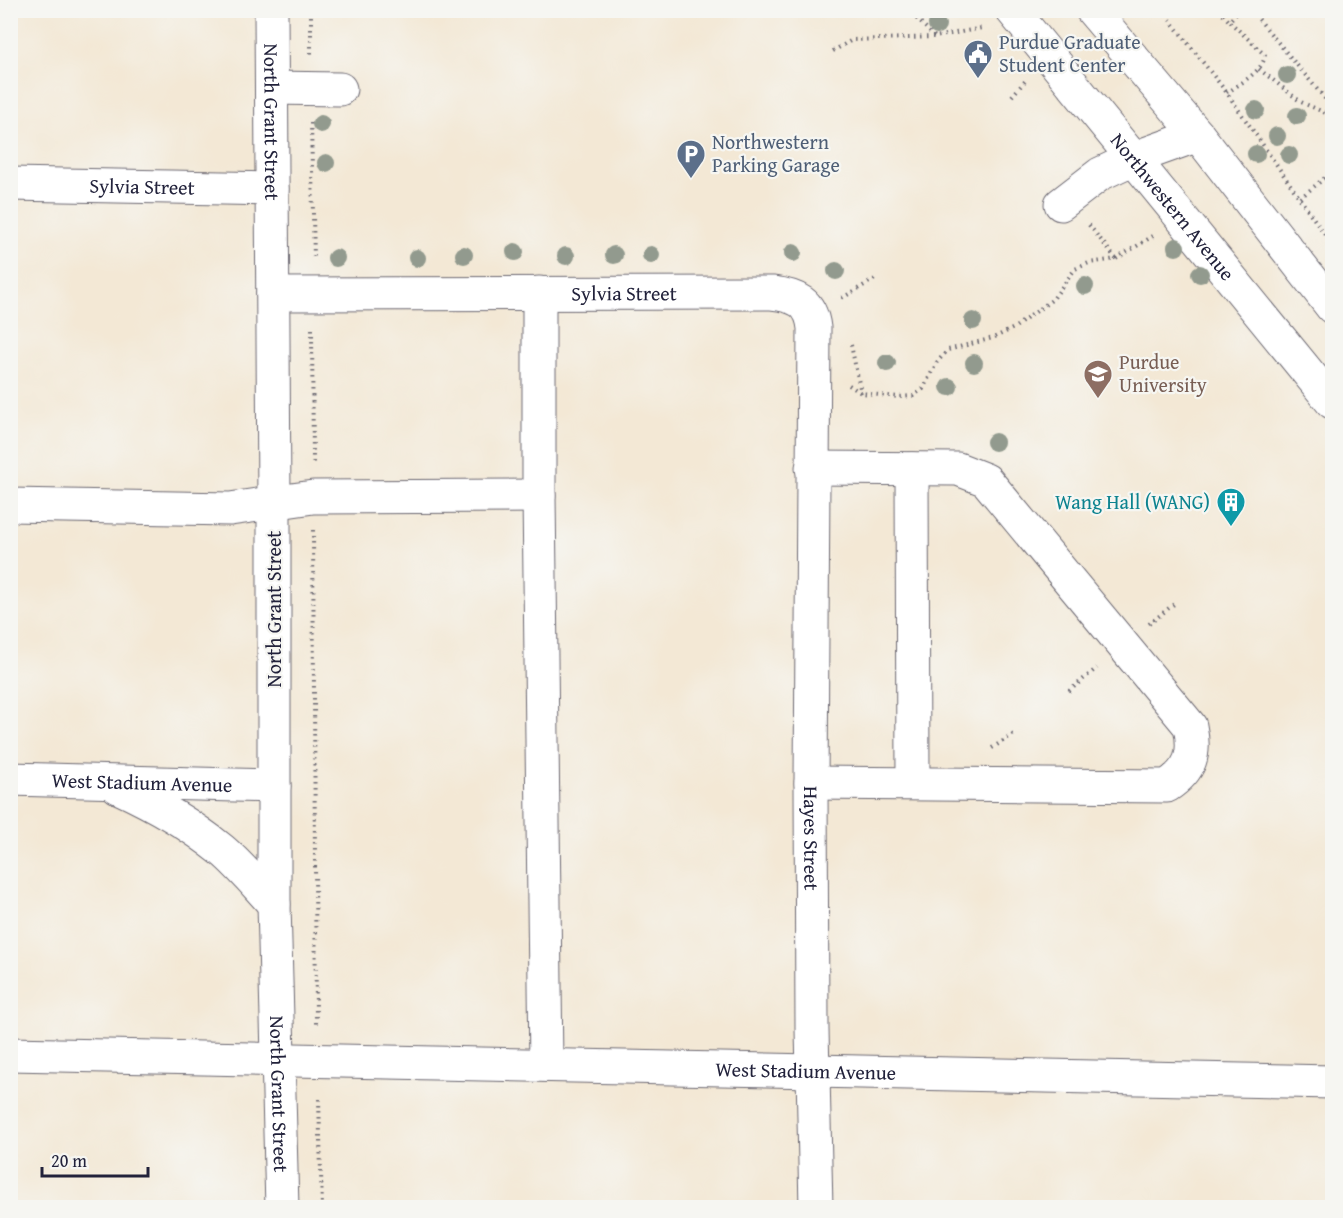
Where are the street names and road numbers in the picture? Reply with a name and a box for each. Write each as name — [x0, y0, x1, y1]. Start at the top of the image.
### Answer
street label: North Grant Street — [257, 43, 287, 201]
street label: Northwestern Avenue — [1104, 126, 1242, 286]
street label: Sylvia Street — [89, 171, 195, 202]
street label: Sylvia Street — [571, 278, 677, 307]
street label: North Grant Street — [259, 531, 288, 687]
street label: West Stadium Avenue — [51, 765, 233, 799]
street label: Hayes Street — [797, 786, 826, 891]
street label: North Grant Street — [263, 1015, 296, 1173]
street label: West Stadium Avenue — [715, 1054, 896, 1087]

